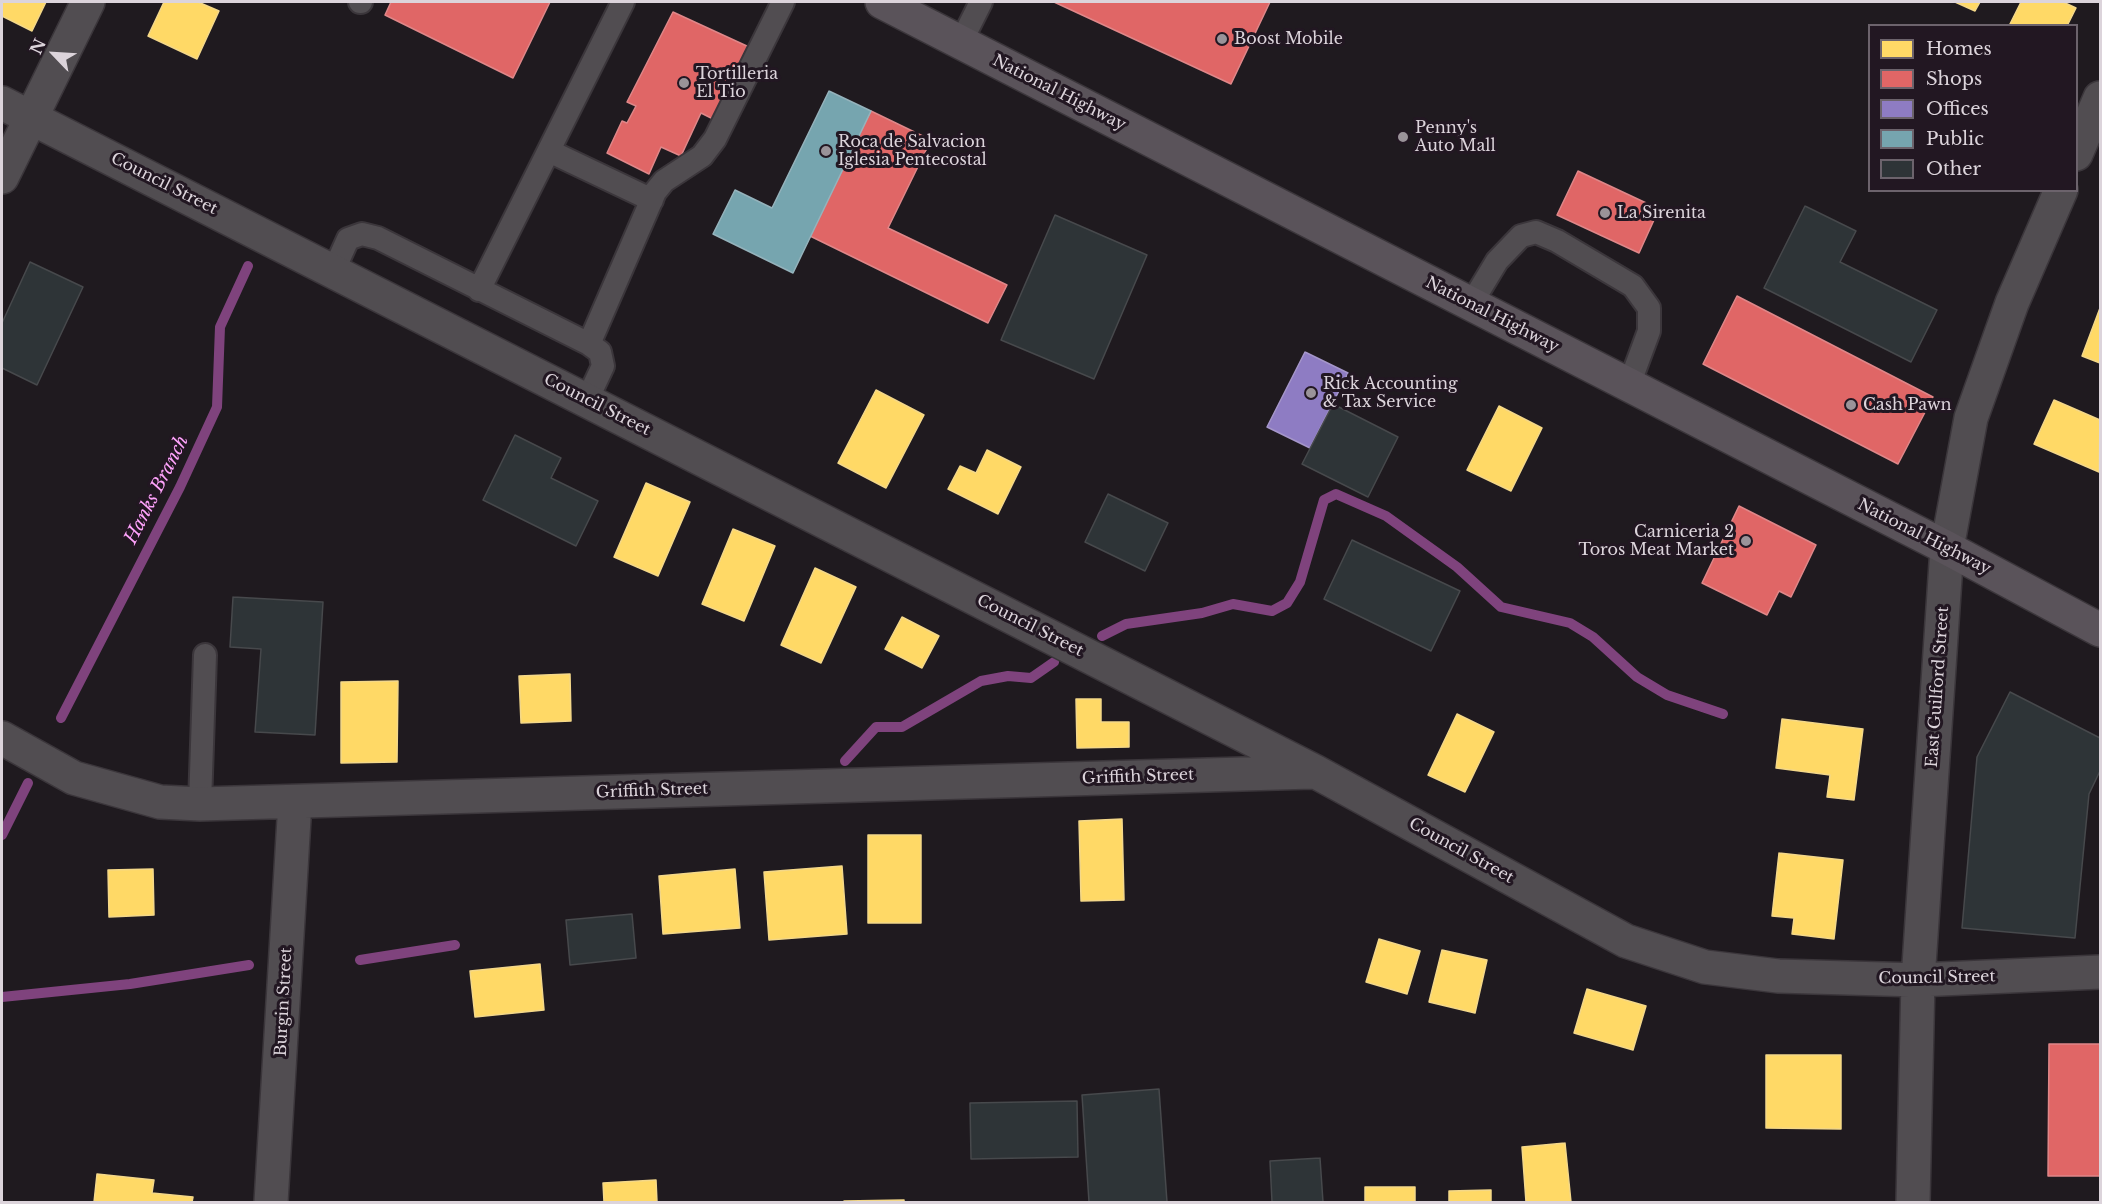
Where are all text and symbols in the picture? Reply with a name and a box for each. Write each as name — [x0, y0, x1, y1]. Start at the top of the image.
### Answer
north arrow — [24, 24, 84, 84]
legend — [1868, 24, 2078, 192]
place label: Boost Mobile — [1234, 29, 1343, 49]
marker: Boost Mobile — [1215, 32, 1229, 46]
text: N — [25, 35, 50, 57]
text: Homes — [1926, 38, 1992, 60]
street label: National Highway — [989, 51, 1129, 135]
place label: Tortilleria El Tio — [696, 64, 778, 102]
text: Shops — [1926, 68, 1982, 90]
marker: Tortilleria El Tio — [677, 76, 691, 90]
text: Offices — [1926, 98, 1989, 120]
place label: Penny's Auto Mall — [1415, 118, 1496, 156]
text: Public — [1926, 128, 1984, 150]
marker: Penny's Auto Mall — [1396, 130, 1410, 144]
place label: Roca de Salvacion Iglesia Pentecostal — [838, 132, 987, 170]
marker: Roca de Salvacion Iglesia Pentecostal — [819, 144, 833, 158]
street label: Council Street — [108, 149, 220, 219]
text: Other — [1926, 158, 1981, 180]
place label: La Sirenita — [1617, 203, 1706, 223]
marker: La Sirenita — [1598, 206, 1612, 220]
street label: National Highway — [1422, 273, 1562, 357]
street label: Council Street — [541, 370, 653, 440]
place label: Rick Accounting & Tax Service — [1323, 374, 1458, 412]
marker: Rick Accounting & Tax Service — [1304, 386, 1318, 400]
place label: Cash Pawn — [1863, 395, 1952, 415]
marker: Cash Pawn — [1844, 398, 1858, 412]
water label: Hanks Branch — [120, 432, 194, 548]
street label: National Highway — [1854, 495, 1994, 579]
place label: Carniceria 2 Toros Meat Market — [1579, 522, 1734, 560]
marker: Carniceria 2 Toros Meat Market — [1739, 534, 1753, 548]
street label: Council Street — [974, 591, 1086, 661]
street label: East Guilford Street — [1923, 606, 1953, 768]
street label: Griffith Street — [1082, 765, 1194, 789]
street label: Griffith Street — [596, 779, 708, 803]
street label: Council Street — [1405, 814, 1517, 888]
street label: Burgin Street — [272, 947, 296, 1057]
street label: Council Street — [1878, 967, 1996, 989]

